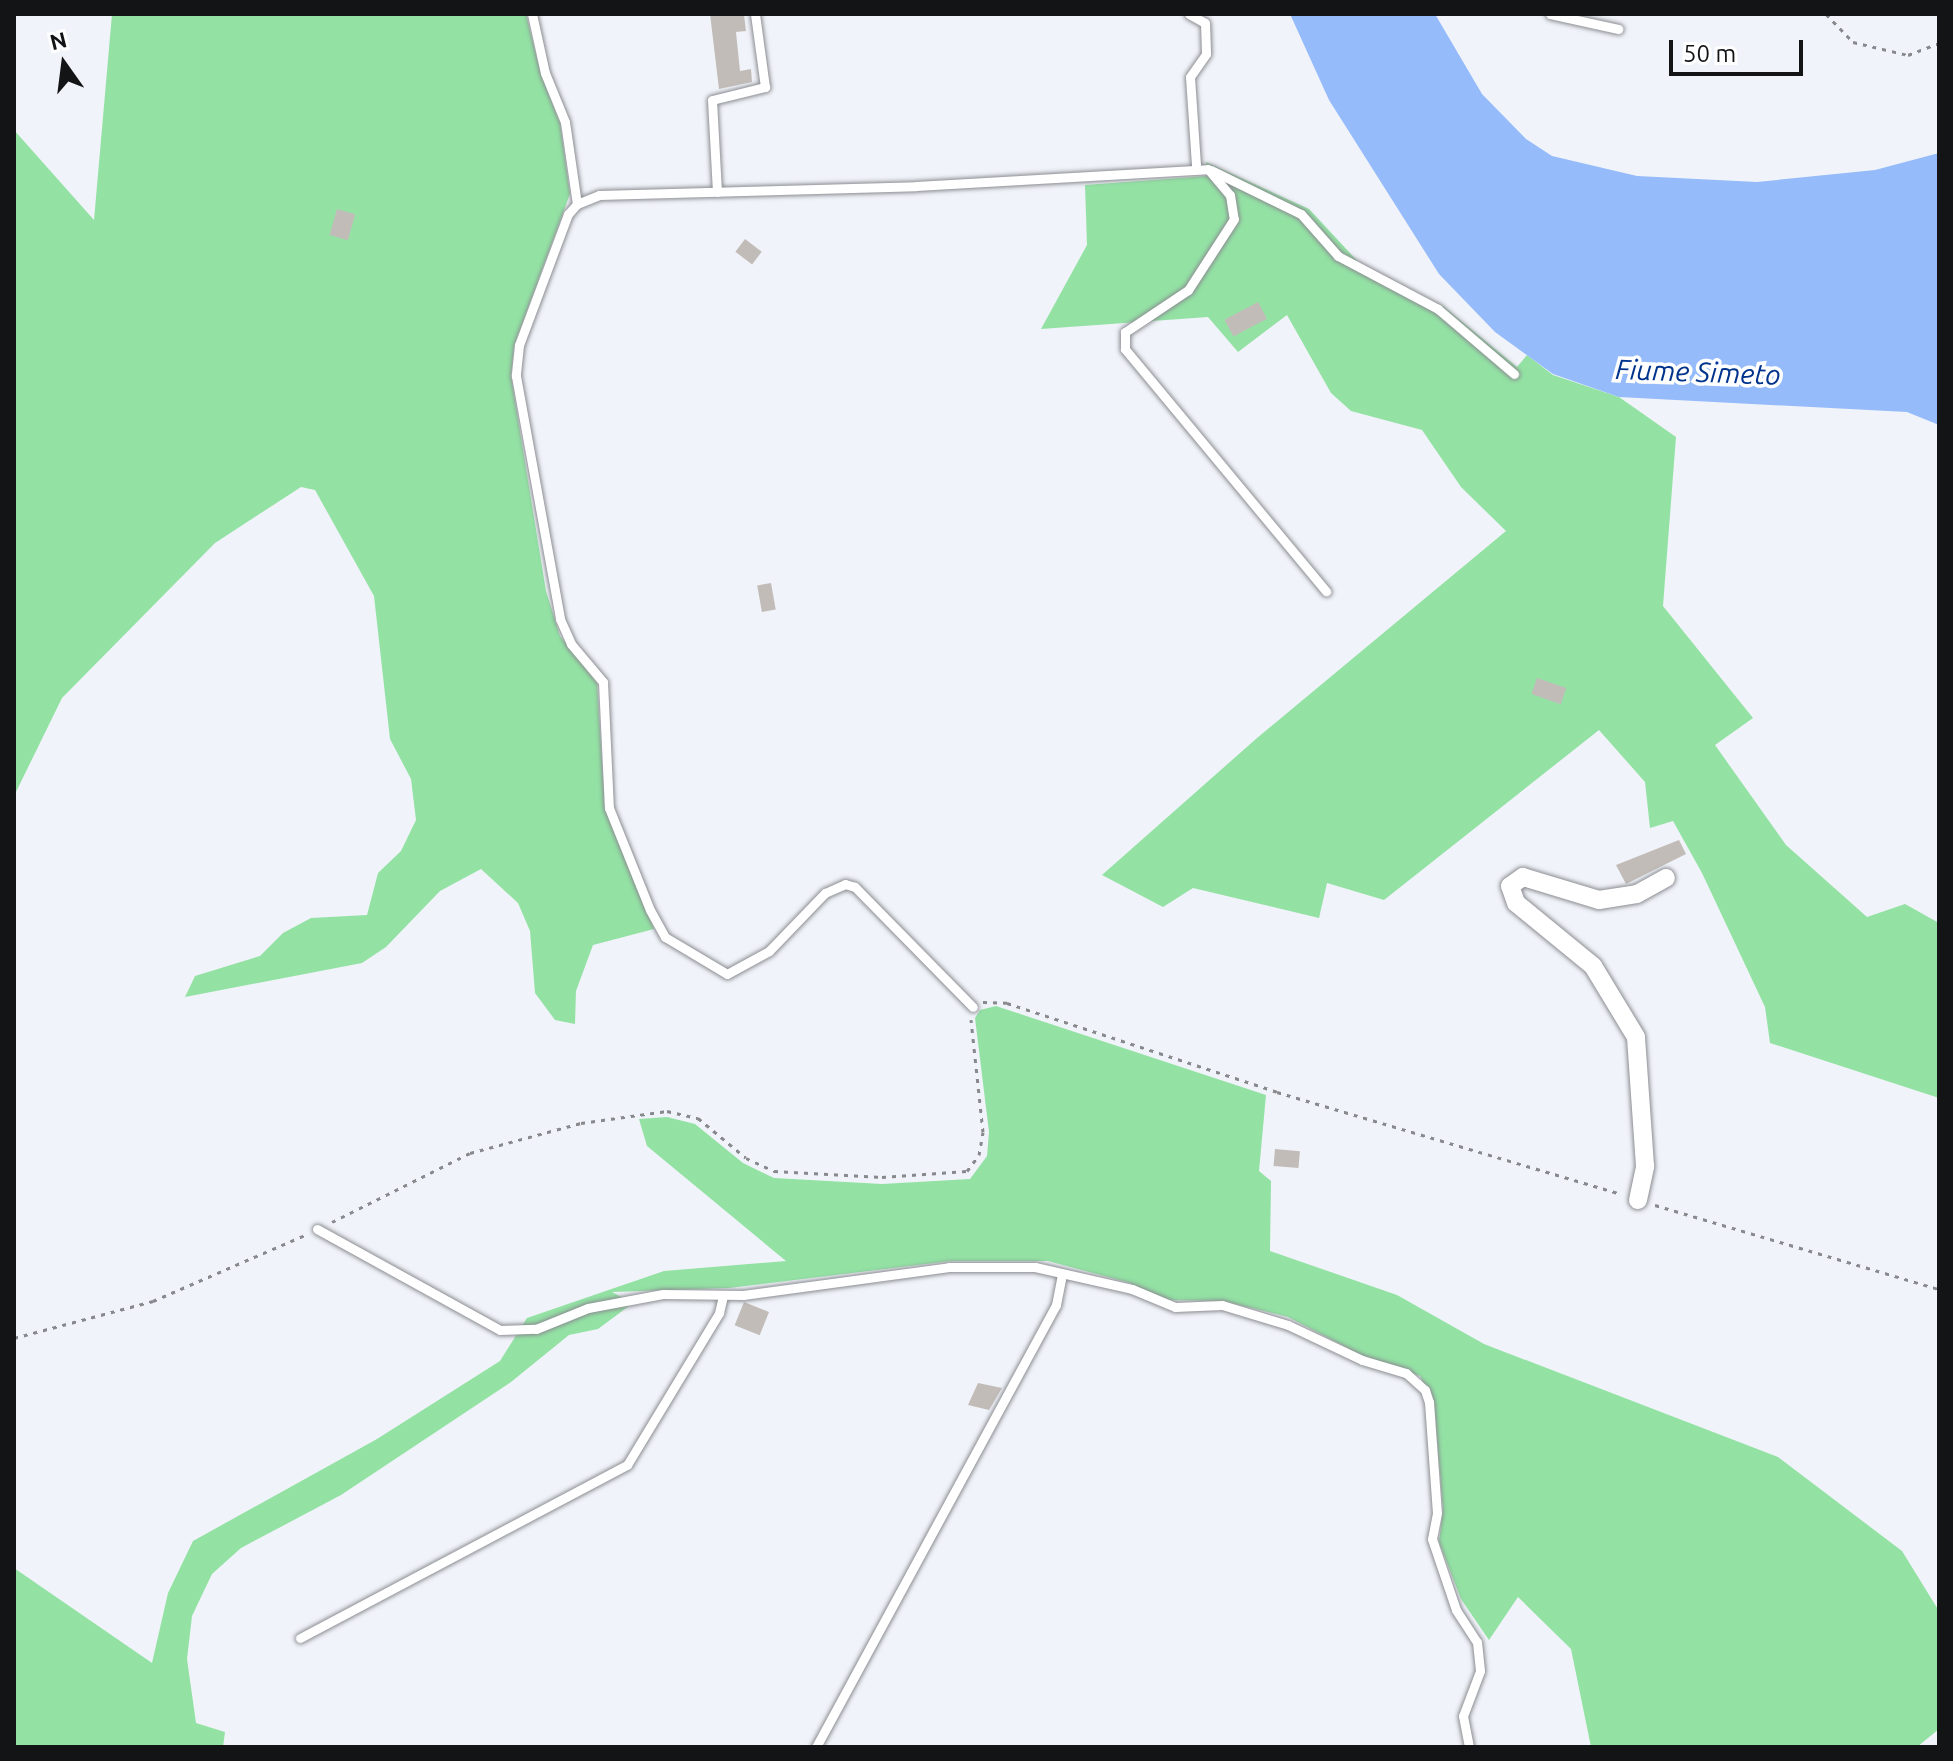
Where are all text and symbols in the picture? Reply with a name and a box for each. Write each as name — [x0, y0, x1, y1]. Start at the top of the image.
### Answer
north arrow — [24, 24, 104, 104]
scale bar — [1673, 24, 1807, 74]
text: N — [47, 26, 69, 54]
text: 50 m — [1683, 40, 1736, 67]
water label: Fiume Simeto — [1615, 352, 1781, 392]

